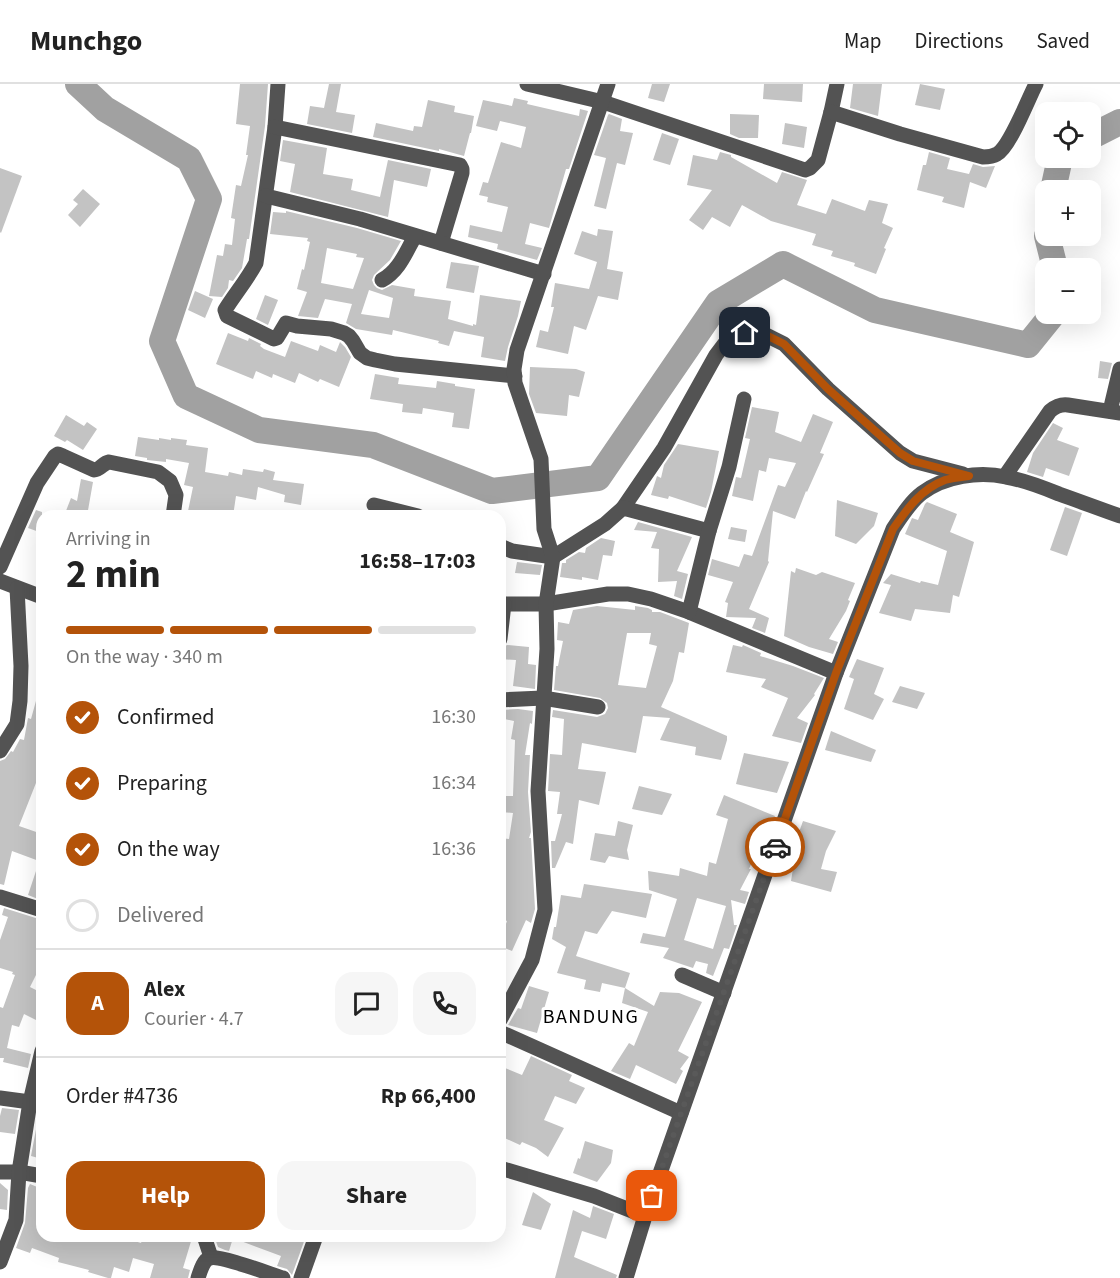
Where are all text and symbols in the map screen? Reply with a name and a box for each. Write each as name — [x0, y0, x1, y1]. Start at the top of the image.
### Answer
text: Munchgo — [30, 21, 142, 61]
text: Map — [844, 26, 882, 56]
text: Directions — [915, 26, 1003, 56]
text: Saved — [1036, 26, 1090, 56]
map controls — [1035, 102, 1101, 324]
button: locate — [1035, 102, 1101, 168]
button: + — [1035, 180, 1101, 246]
button: − — [1035, 258, 1101, 324]
pin — [719, 307, 770, 358]
icon: home — [728, 316, 761, 349]
text: Arriving in — [66, 525, 151, 553]
text: 16:58–17:03 — [359, 545, 476, 577]
text: 2 min — [66, 547, 161, 603]
text: On the way · 340 m — [66, 643, 223, 671]
icon: check — [66, 701, 99, 734]
text: Confirmed — [117, 701, 214, 733]
text: 16:30 — [431, 703, 476, 731]
icon: check — [66, 767, 99, 800]
text: Preparing — [117, 767, 207, 799]
text: 16:34 — [431, 769, 476, 797]
courier — [745, 817, 805, 877]
icon: car — [759, 831, 792, 864]
icon: check — [66, 833, 99, 866]
text: On the way — [117, 833, 220, 865]
text: 16:36 — [431, 835, 476, 863]
text: Delivered — [117, 899, 204, 931]
button: chat — [335, 972, 398, 1035]
button: phone — [413, 972, 476, 1035]
text: Alex — [144, 973, 185, 1005]
text: A — [91, 987, 104, 1019]
district label: BANDUNG — [543, 1003, 639, 1031]
text: Courier · 4.7 — [144, 1005, 244, 1033]
text: Order #4736 — [66, 1080, 178, 1112]
text: Rp 66,400 — [381, 1080, 476, 1112]
button: Help — [66, 1161, 265, 1230]
button: Share — [277, 1161, 476, 1230]
pin — [626, 1170, 677, 1221]
icon: bag — [635, 1179, 668, 1212]

